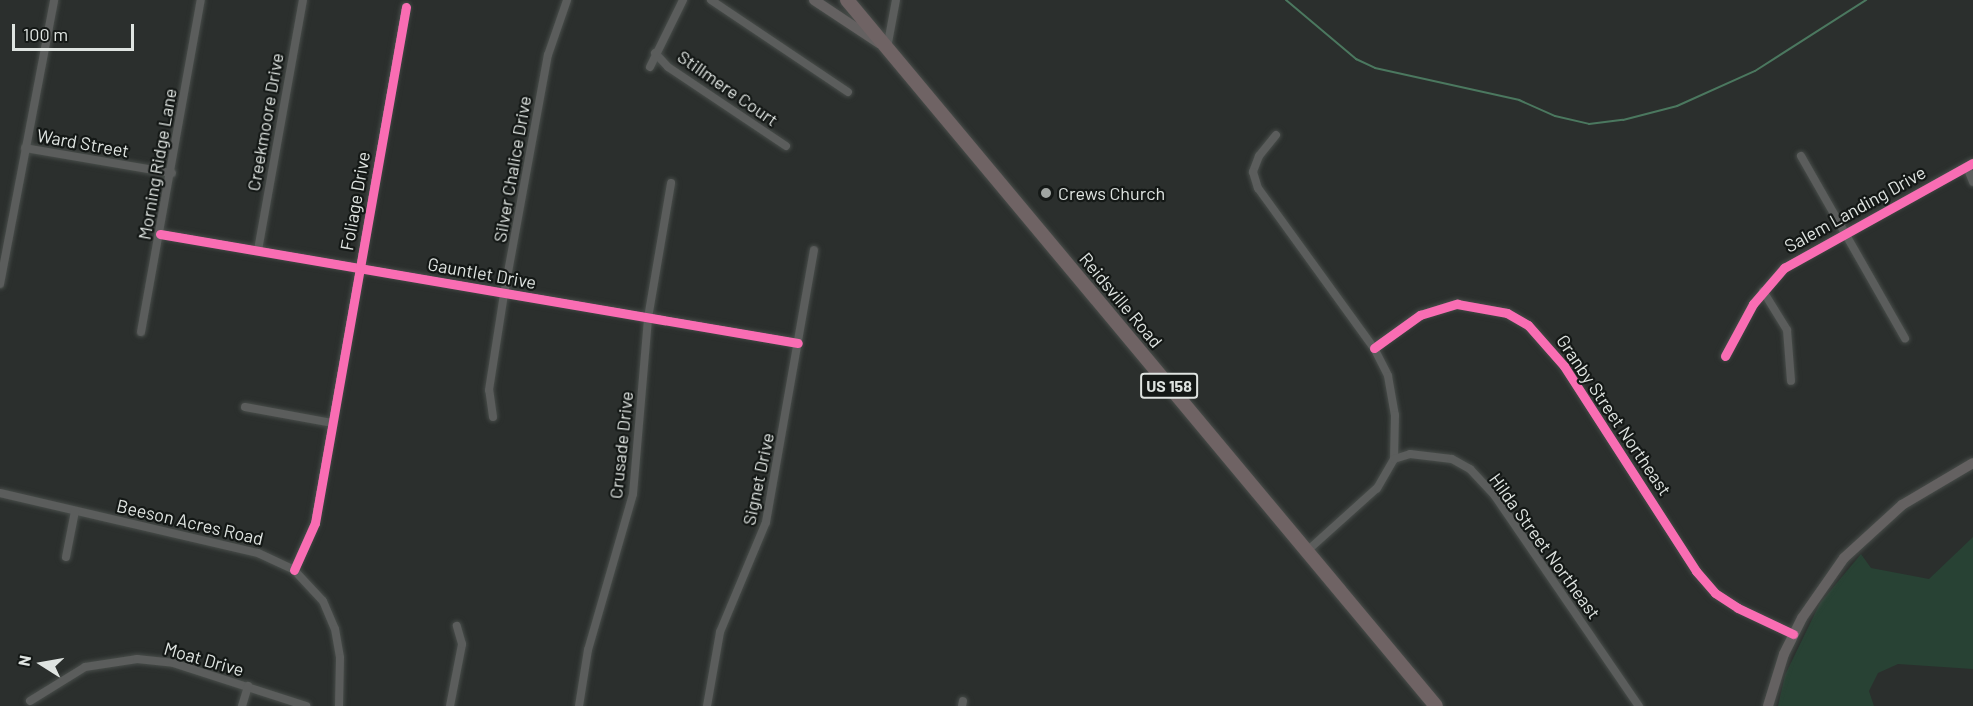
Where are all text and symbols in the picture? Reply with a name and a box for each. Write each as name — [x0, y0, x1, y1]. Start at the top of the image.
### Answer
scale bar — [15, 12, 136, 50]
text: 100 m — [23, 23, 68, 45]
street label: Stillmere Court — [674, 45, 782, 131]
street label: Creekmoore Drive — [242, 51, 288, 193]
street label: Morning Ridge Lane — [133, 87, 181, 241]
street label: Silver Chalice Drive — [488, 94, 536, 244]
street label: Ward Street — [35, 124, 131, 162]
street label: Foliage Drive — [336, 150, 374, 252]
street label: Salem Landing Drive — [1781, 161, 1929, 257]
place label: Crews Church — [1058, 182, 1165, 204]
marker: Crews Church — [1039, 186, 1053, 200]
street label: Reidsville Road — [1075, 248, 1167, 352]
street label: Gauntlet Drive — [426, 253, 538, 293]
street label: Granby Street Northeast — [1552, 330, 1676, 500]
road number: US 158 — [1139, 373, 1199, 399]
street label: Crusade Drive — [605, 390, 637, 500]
street label: Signet Drive — [738, 431, 778, 527]
street label: Hilda Street Northeast — [1485, 469, 1605, 623]
street label: Beeson Acres Road — [114, 495, 266, 549]
north arrow — [12, 634, 72, 694]
street label: Moat Drive — [162, 637, 246, 681]
text: N — [13, 653, 34, 668]

